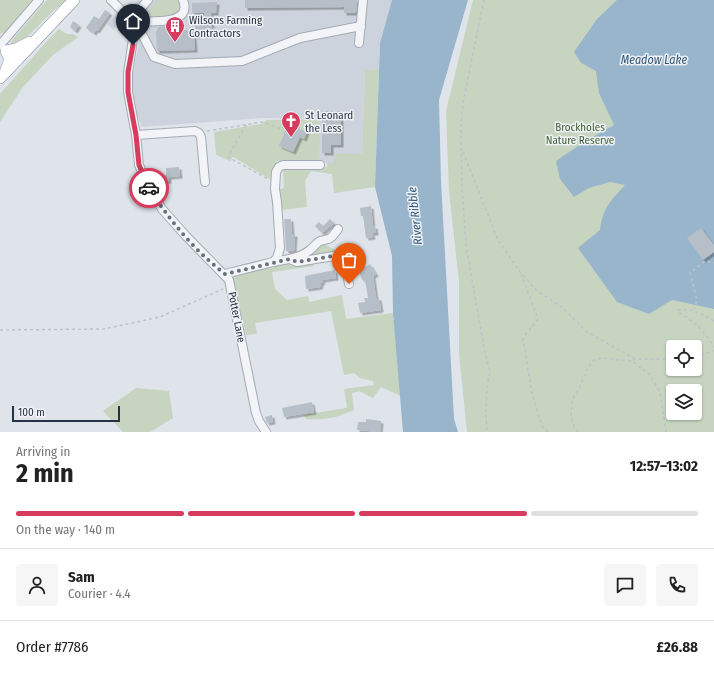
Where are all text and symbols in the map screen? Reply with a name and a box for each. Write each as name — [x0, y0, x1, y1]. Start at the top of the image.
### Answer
pin — [116, 4, 150, 45]
icon: home — [122, 10, 144, 32]
place label: Wilsons Farming Contractors — [189, 14, 263, 40]
building icon: Wilsons Farming Contractors — [164, 15, 186, 43]
water label: Meadow Lake — [621, 53, 688, 67]
place label: St Leonard the Less — [305, 109, 353, 135]
church icon: St Leonard the Less — [280, 110, 302, 138]
park label: Brockholes Nature Reserve — [546, 121, 614, 147]
courier — [129, 168, 169, 208]
icon: car — [138, 177, 160, 199]
water label: River Ribble — [405, 186, 425, 246]
pin — [332, 243, 366, 284]
icon: bag — [338, 249, 360, 271]
street label: Potter Lane — [225, 291, 248, 344]
map controls — [666, 340, 702, 420]
button: locate — [666, 340, 702, 376]
button: layers — [666, 384, 702, 420]
scale bar — [12, 404, 120, 423]
text: 100 m — [18, 406, 45, 419]
text: Arriving in — [16, 444, 70, 459]
text: 12:57–13:02 — [630, 457, 698, 475]
text: 2 min — [16, 458, 74, 489]
text: On the way · 140 m — [16, 522, 115, 537]
button: person — [16, 564, 58, 606]
button: chat — [604, 564, 646, 606]
button: phone — [656, 564, 698, 606]
text: Sam — [68, 568, 95, 586]
text: Courier · 4.4 — [68, 586, 131, 601]
text: Order #7786 — [16, 638, 88, 656]
text: £26.88 — [657, 638, 698, 656]

